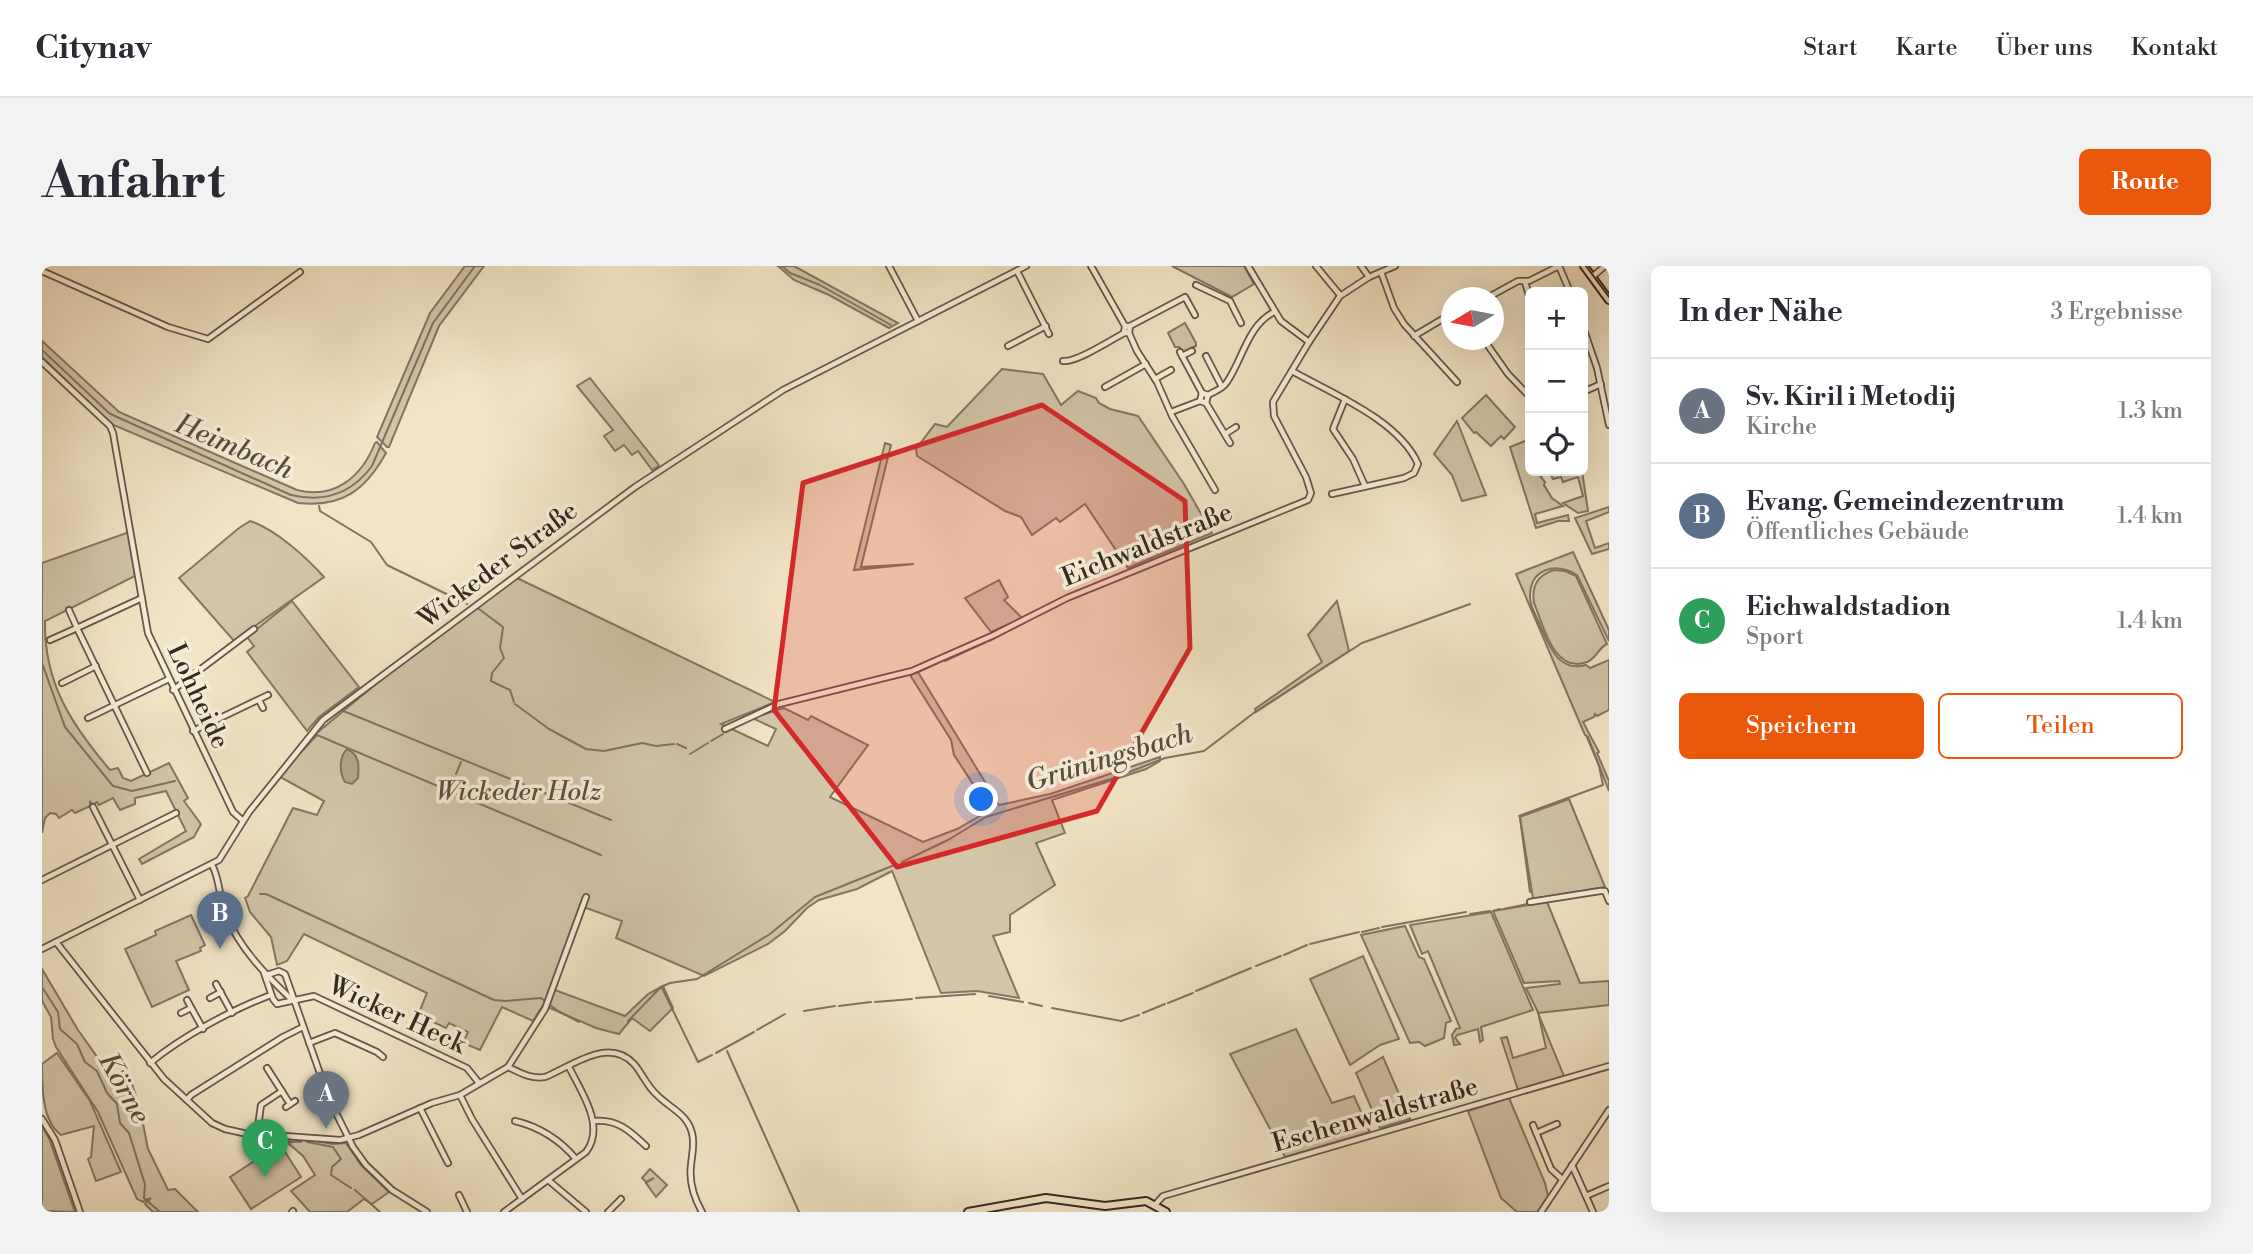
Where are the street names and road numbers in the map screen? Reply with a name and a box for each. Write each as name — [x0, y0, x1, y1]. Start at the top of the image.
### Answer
street label: Wickeder Straße — [411, 495, 584, 636]
street label: Eichwaldstraße — [1057, 496, 1237, 594]
street label: Lohheide — [160, 638, 236, 754]
street label: Wicker Heck — [322, 969, 472, 1061]
street label: Eschenwaldstraße — [1268, 1070, 1482, 1160]

